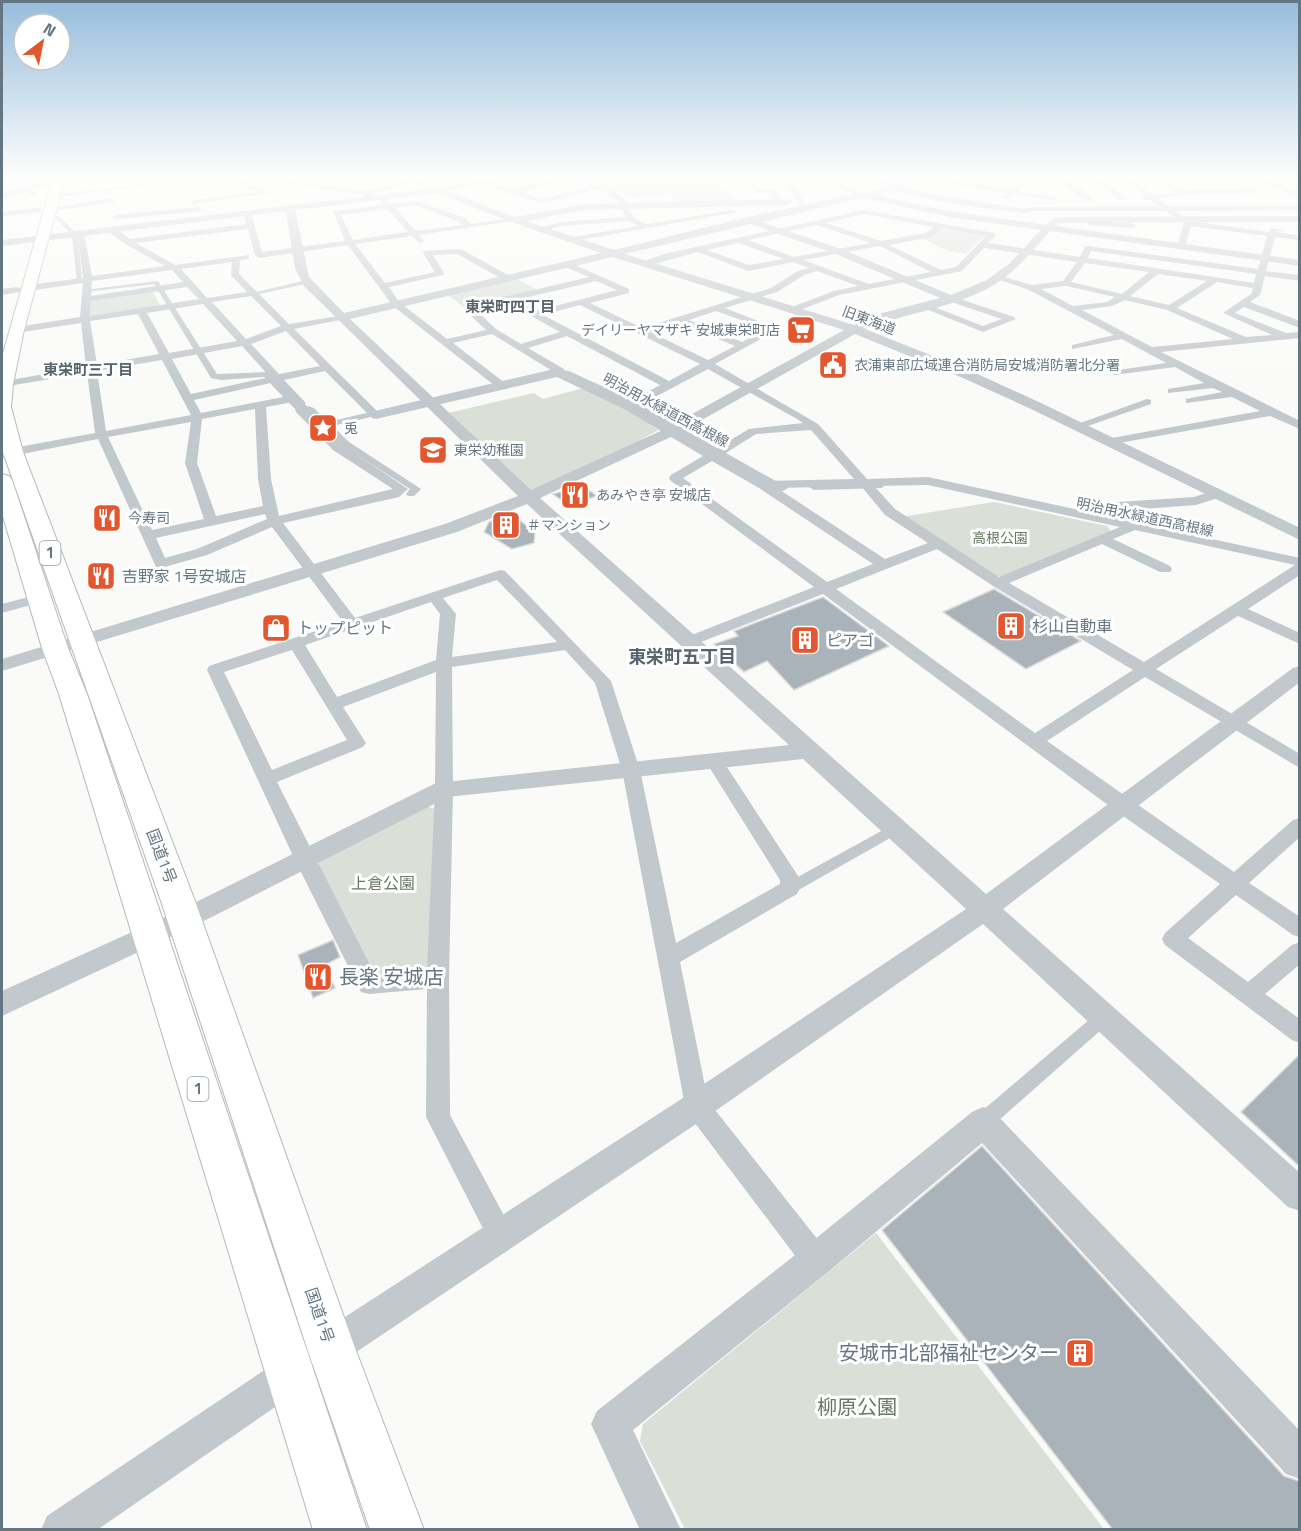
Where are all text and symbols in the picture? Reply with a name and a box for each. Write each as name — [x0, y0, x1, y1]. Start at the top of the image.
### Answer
north arrow — [12, 12, 72, 72]
text: N — [39, 16, 61, 42]
district label: 東栄町四丁目 — [465, 295, 555, 318]
street label: 旧東海道 — [839, 300, 899, 339]
supermarket icon: デイリーヤマザキ 安城東栄町店 — [785, 314, 817, 346]
place label: デイリーヤマザキ 安城東栄町店 — [581, 319, 780, 340]
public building icon: 衣浦東部広域連合消防局安城消防署北分署 — [817, 349, 849, 381]
place label: 衣浦東部広域連合消防局安城消防署北分署 — [854, 354, 1120, 375]
district label: 東栄町三丁目 — [43, 358, 133, 381]
street label: 明治用水緑道西高根線 — [599, 367, 733, 452]
place icon: 兎 — [307, 412, 339, 444]
place label: 兎 — [344, 417, 358, 438]
school or university icon: 東栄幼稚園 — [417, 434, 449, 466]
place label: 東栄幼稚園 — [454, 439, 524, 460]
restaurant icon: あみやき亭 安城店 — [559, 479, 591, 511]
place label: あみやき亭 安城店 — [596, 484, 711, 505]
street label: 明治用水緑道西高根線 — [1074, 492, 1216, 541]
restaurant icon: 今寿司 — [91, 502, 123, 534]
place label: 今寿司 — [128, 507, 170, 528]
building icon: ＃マンション — [490, 509, 522, 541]
place label: ＃マンション — [527, 514, 611, 535]
park label: 高根公園 — [972, 527, 1028, 548]
road number: 1 — [40, 541, 60, 565]
restaurant icon: 吉野家 1号安城店 — [85, 560, 117, 592]
place label: 吉野家 1号安城店 — [122, 564, 246, 588]
building icon: 杉山自動車 — [995, 610, 1027, 642]
shop icon: トップピット — [260, 612, 292, 644]
place label: 杉山自動車 — [1032, 614, 1112, 638]
place label: トップピット — [297, 616, 393, 640]
building icon: ピアゴ — [789, 624, 821, 656]
place label: ピアゴ — [826, 628, 874, 652]
district label: 東栄町五丁目 — [628, 643, 736, 670]
street label: 国道1号 — [141, 825, 183, 887]
park label: 上倉公園 — [351, 871, 415, 895]
restaurant icon: 長楽 安城店 — [302, 961, 334, 993]
place label: 長楽 安城店 — [339, 961, 443, 992]
road number: 1 — [188, 1077, 208, 1101]
street label: 国道1号 — [299, 1284, 341, 1346]
place label: 安城市北部福祉センター — [839, 1337, 1059, 1368]
building icon: 安城市北部福祉センター — [1064, 1337, 1096, 1369]
park label: 柳原公園 — [817, 1391, 897, 1422]

